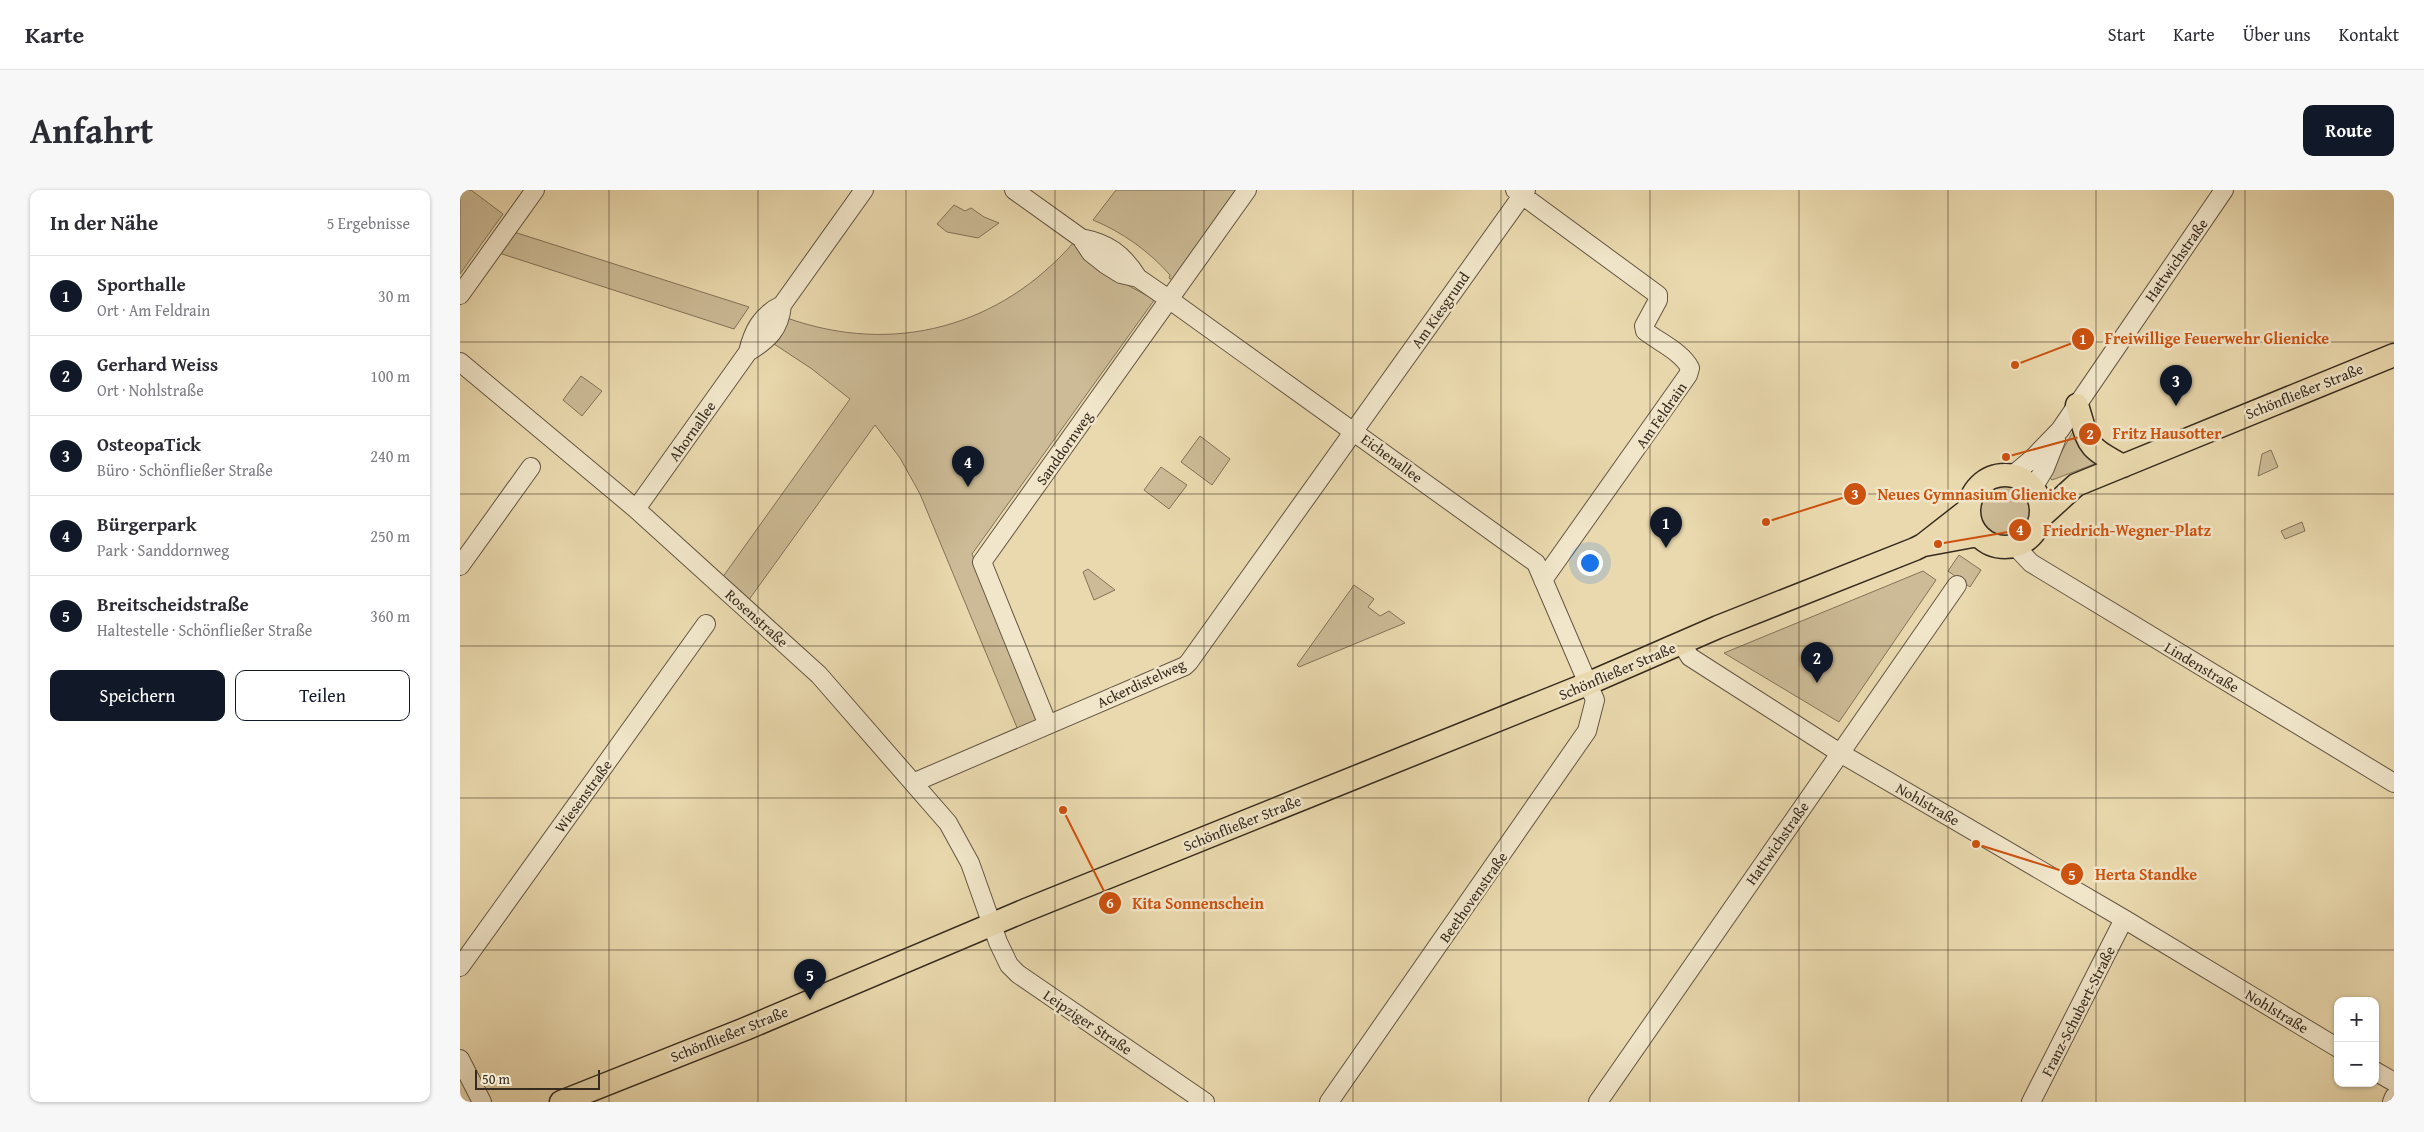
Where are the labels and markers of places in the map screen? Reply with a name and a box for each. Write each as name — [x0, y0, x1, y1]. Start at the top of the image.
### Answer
callout: Freiwillige Feuerwehr Glienicke — [2070, 323, 2340, 354]
pin: 3 — [2160, 365, 2192, 406]
callout: Fritz Hausotter — [2078, 418, 2232, 449]
pin: 4 — [952, 446, 984, 487]
callout: Neues Gymnasium Glienicke — [1843, 479, 2087, 510]
pin: 1 — [1650, 507, 1682, 548]
callout: Friedrich-Wegner-Platz — [2008, 515, 2221, 546]
pin: 2 — [1801, 642, 1833, 683]
callout: Herta Standke — [2060, 859, 2207, 890]
callout: Kita Sonnenschein — [1098, 888, 1274, 919]
pin: 5 — [794, 959, 826, 1000]

